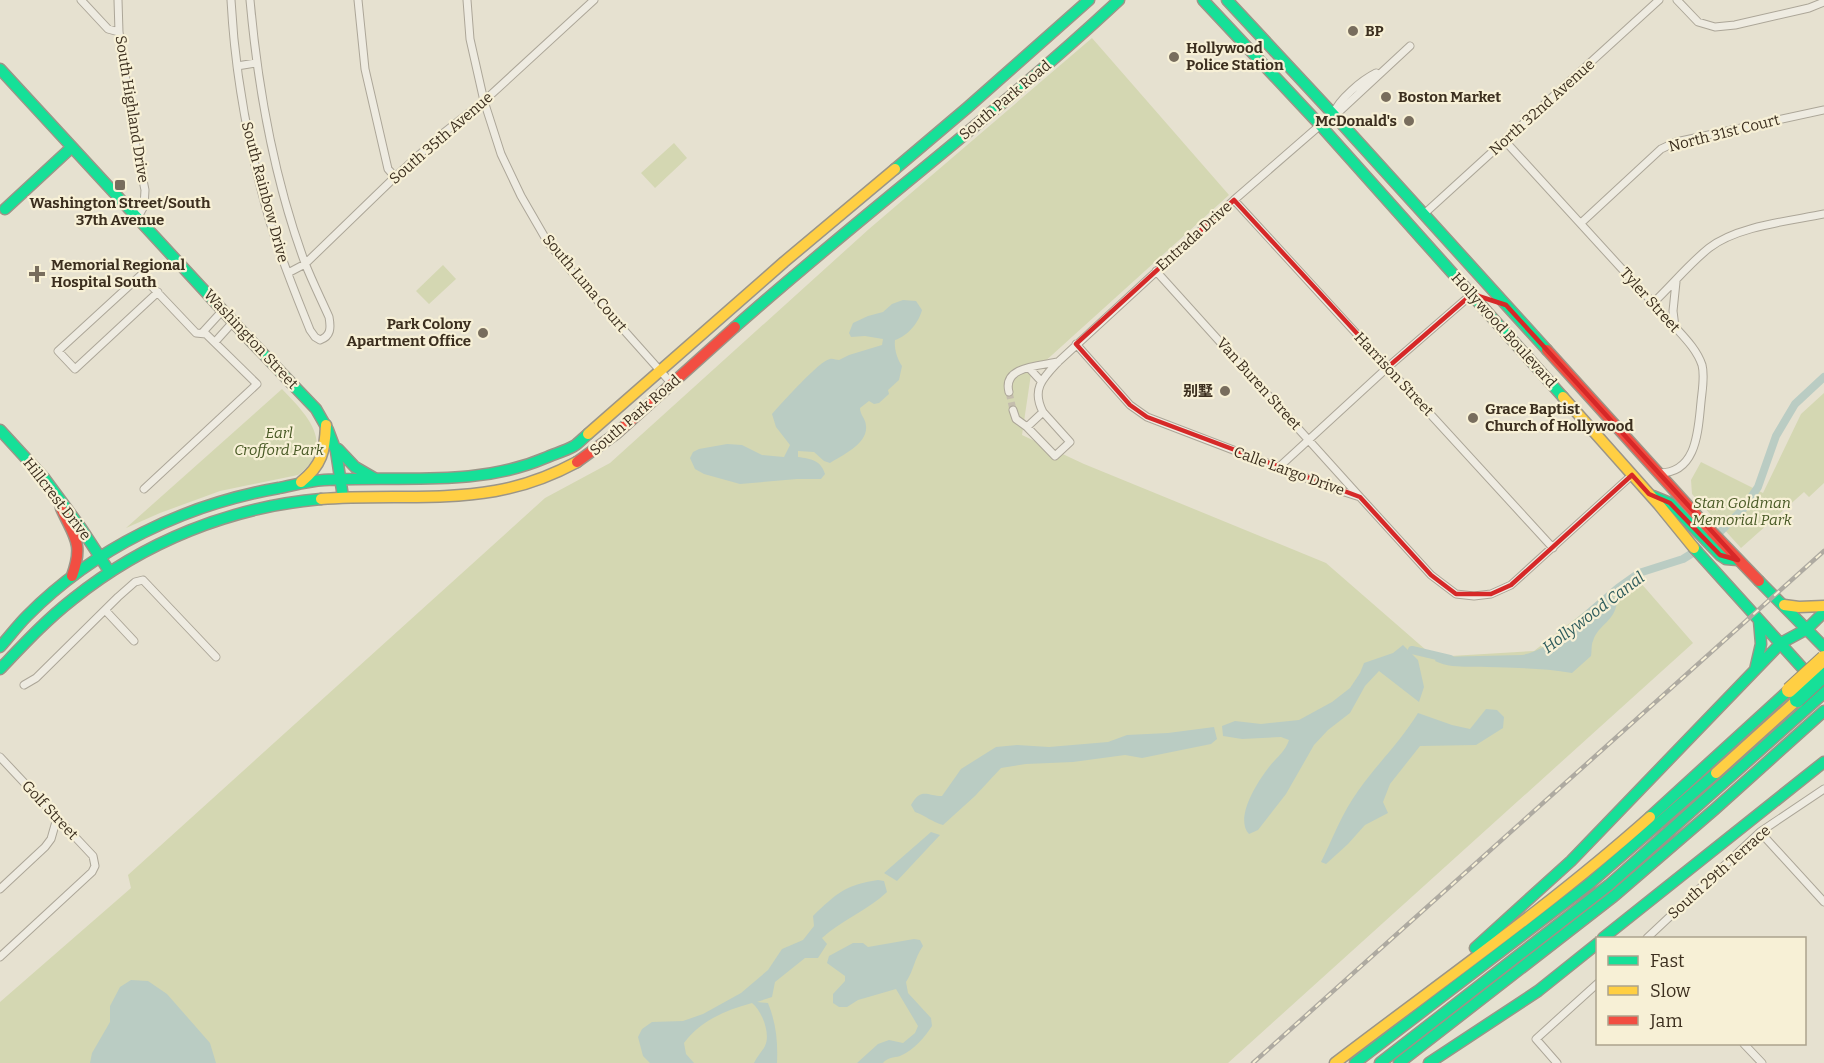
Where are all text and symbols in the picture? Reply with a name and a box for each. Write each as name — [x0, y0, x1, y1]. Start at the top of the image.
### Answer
place label: BP — [1365, 22, 1384, 40]
marker: BP — [1346, 24, 1360, 38]
street label: South Highland Drive — [111, 34, 153, 184]
place label: Hollywood Police Station — [1186, 39, 1284, 74]
marker: Hollywood Police Station — [1167, 50, 1181, 64]
street label: North 32nd Avenue — [1486, 55, 1598, 159]
street label: South Park Road — [955, 56, 1055, 144]
street label: South 35th Avenue — [386, 88, 496, 188]
place label: Boston Market — [1398, 88, 1501, 106]
marker: Boston Market — [1379, 90, 1393, 104]
street label: North 31st Court — [1667, 110, 1782, 156]
place label: McDonald's — [1315, 112, 1397, 130]
marker: McDonald's — [1402, 114, 1416, 128]
street label: South Rainbow Drive — [238, 120, 292, 264]
marker: Washington Street/South 37th Avenue — [113, 178, 127, 192]
place label: Washington Street/South 37th Avenue — [30, 194, 211, 229]
street label: Entrada Drive — [1153, 197, 1235, 275]
street label: South Luna Court — [539, 231, 631, 336]
place label: Memorial Regional Hospital South — [51, 256, 186, 291]
street label: Tyler Street — [1616, 264, 1684, 337]
marker: Memorial Regional Hospital South — [28, 265, 46, 283]
street label: Hollywood Boulevard — [1448, 269, 1560, 391]
street label: Washington Street — [200, 285, 302, 393]
place label: Park Colony Apartment Office — [346, 315, 472, 350]
marker: Park Colony Apartment Office — [476, 326, 490, 340]
street label: Harrison Street — [1351, 328, 1438, 420]
street label: Van Buren Street — [1213, 334, 1306, 434]
street label: South Park Road — [586, 371, 684, 459]
place label: 别墅 — [1183, 382, 1213, 400]
marker: 别墅 — [1218, 384, 1232, 398]
place label: Grace Baptist Church of Hollywood — [1485, 400, 1633, 435]
marker: Grace Baptist Church of Hollywood — [1466, 411, 1480, 425]
park label: Earl Crofford Park — [234, 424, 325, 459]
street label: Calle Largo Drive — [1231, 443, 1347, 499]
street label: Hillcrest Drive — [19, 454, 95, 544]
park label: Stan Goldman Memorial Park — [1692, 494, 1793, 529]
water label: Hollywood Canal — [1539, 568, 1648, 657]
street label: Golf Street — [18, 777, 82, 844]
street label: South 29th Terrace — [1664, 821, 1774, 923]
legend — [1596, 937, 1806, 1045]
text: Fast — [1650, 950, 1685, 972]
text: Slow — [1650, 980, 1691, 1002]
text: Jam — [1649, 1010, 1683, 1032]

